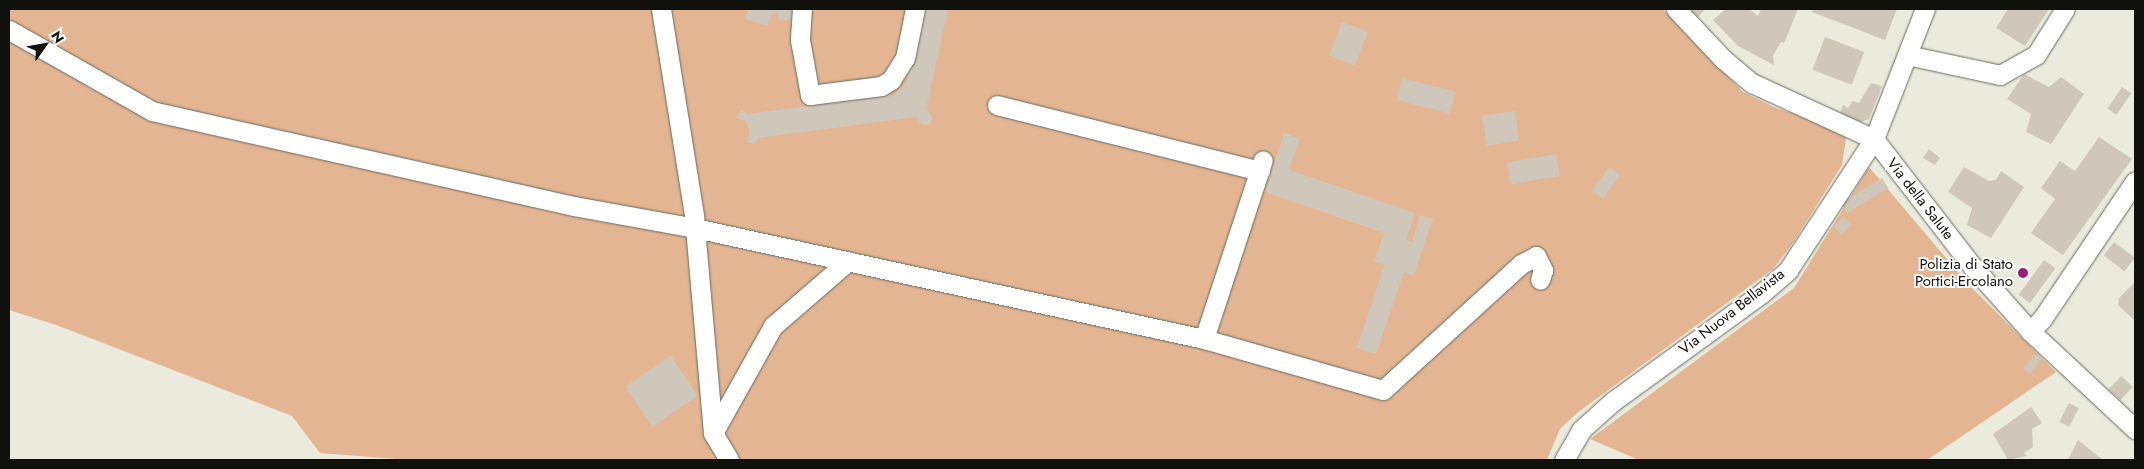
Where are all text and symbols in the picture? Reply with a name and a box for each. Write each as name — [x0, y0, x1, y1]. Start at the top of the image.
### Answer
north arrow — [20, 20, 70, 70]
text: N — [46, 27, 69, 47]
street label: Via della Salute — [1883, 155, 1957, 243]
place label: Polizia di Stato Portici-Ercolano — [1915, 255, 2013, 290]
street label: Via Nuova Bellavista — [1676, 265, 1788, 359]
marker: Polizia di Stato Portici-Ercolano — [2017, 267, 2029, 279]

